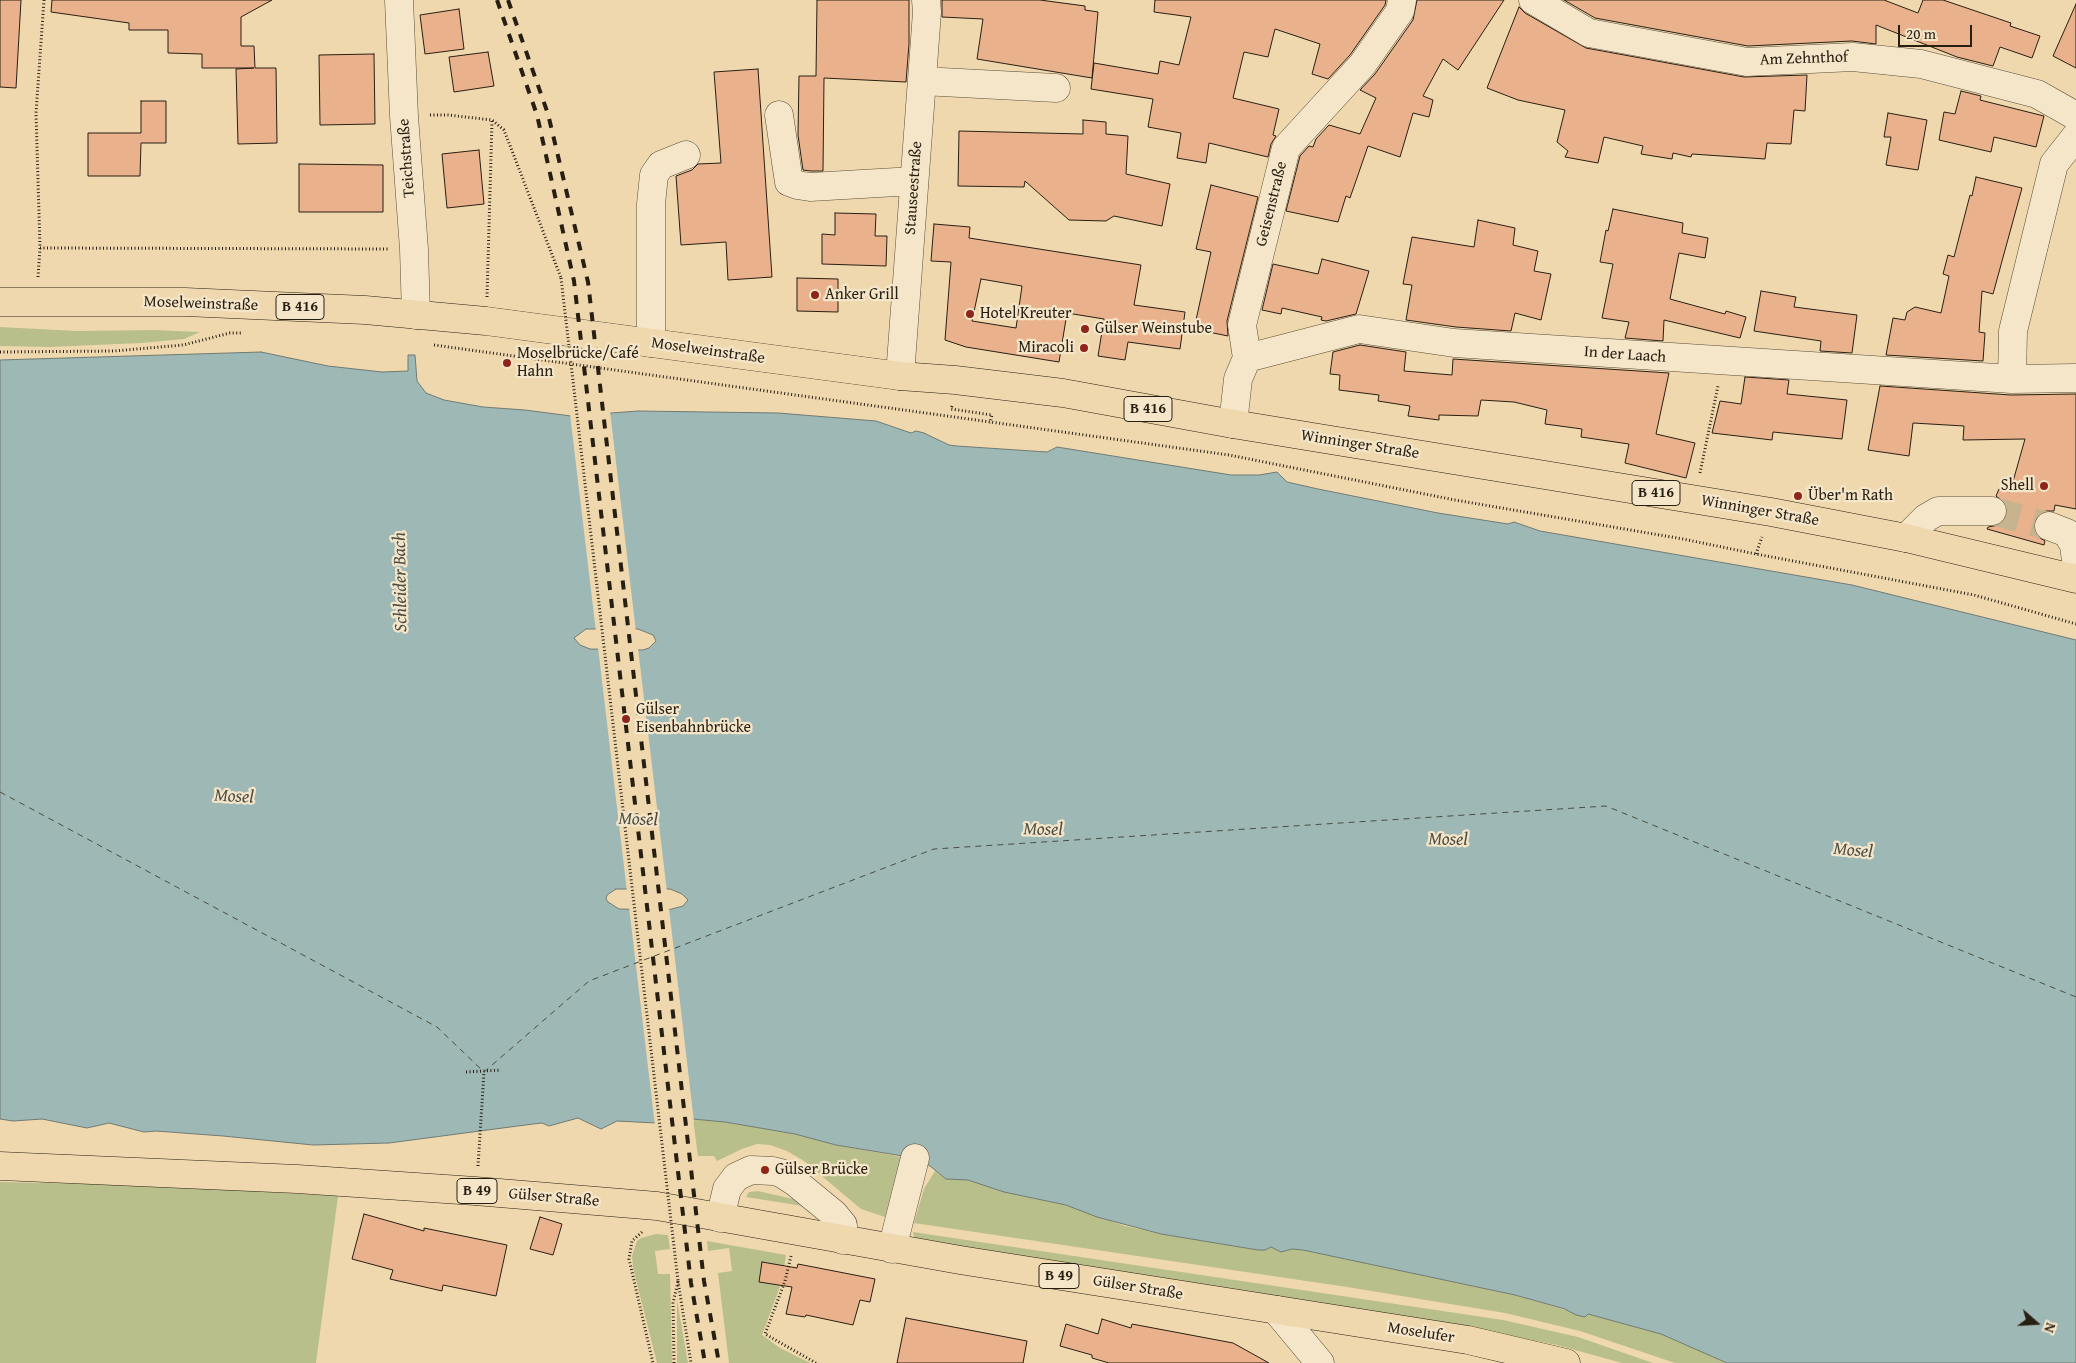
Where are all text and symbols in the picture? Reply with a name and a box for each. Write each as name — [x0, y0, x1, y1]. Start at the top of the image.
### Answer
scale bar — [1901, 15, 1975, 47]
text: 20 m — [1906, 23, 1936, 44]
street label: Am Zehnthof — [1760, 48, 1848, 70]
street label: Teichstraße — [395, 118, 419, 198]
street label: Stauseestraße — [901, 140, 927, 236]
street label: Geisenstraße — [1252, 159, 1292, 249]
place label: Anker Grill — [825, 285, 899, 305]
marker: Anker Grill — [809, 289, 821, 301]
street label: Moselweinstraße — [143, 292, 259, 316]
road number: B 416 — [276, 294, 324, 320]
place label: Hotel Kreuter — [980, 304, 1072, 324]
marker: Hotel Kreuter — [964, 308, 976, 320]
place label: Gülser Weinstube — [1095, 319, 1212, 339]
marker: Gülser Weinstube — [1079, 323, 1091, 335]
street label: Moselweinstraße — [650, 334, 766, 368]
place label: Miracoli — [1018, 338, 1074, 358]
marker: Miracoli — [1078, 342, 1090, 354]
street label: In der Laach — [1583, 343, 1667, 367]
place label: Moselbrücke/Café Hahn — [517, 344, 639, 382]
marker: Moselbrücke/Café Hahn — [501, 357, 513, 369]
road number: B 416 — [1124, 396, 1172, 422]
street label: Winninger Straße — [1299, 426, 1421, 464]
place label: Shell — [2001, 476, 2034, 496]
road number: B 416 — [1632, 480, 1680, 506]
marker: Shell — [2038, 480, 2050, 492]
place label: Über'm Rath — [1808, 486, 1893, 506]
marker: Über'm Rath — [1792, 490, 1804, 502]
street label: Winninger Straße — [1700, 491, 1820, 531]
water label: Schleider Bach — [389, 532, 413, 632]
place label: Gülser Eisenbahnbrücke — [636, 700, 751, 738]
marker: Gülser Eisenbahnbrücke — [620, 713, 632, 725]
water label: Mosel — [214, 785, 254, 809]
water label: Mosel — [618, 809, 658, 831]
water label: Mosel — [1023, 819, 1063, 841]
water label: Mosel — [1428, 829, 1468, 851]
water label: Mosel — [1832, 839, 1874, 863]
place label: Gülser Brücke — [775, 1160, 868, 1180]
marker: Gülser Brücke — [759, 1164, 771, 1176]
road number: B 49 — [457, 1178, 497, 1204]
street label: Gülser Straße — [508, 1184, 600, 1212]
road number: B 49 — [1039, 1264, 1079, 1288]
street label: Gülser Straße — [1092, 1271, 1184, 1305]
north arrow — [2011, 1298, 2061, 1348]
street label: Moselufer — [1386, 1318, 1456, 1348]
text: N — [2039, 1320, 2061, 1336]

